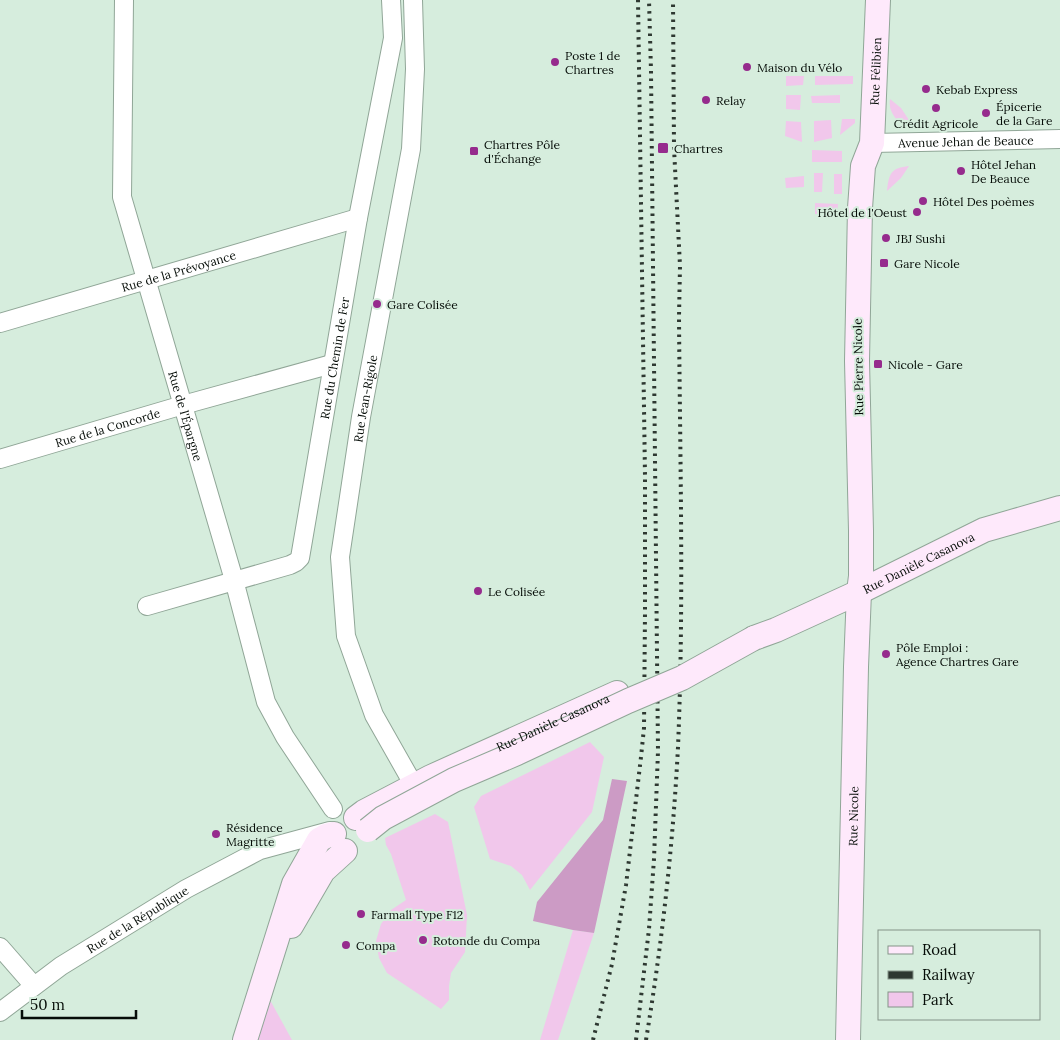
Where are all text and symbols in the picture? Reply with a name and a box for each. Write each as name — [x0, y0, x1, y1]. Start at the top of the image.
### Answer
street label: Rue Félibien — [866, 37, 884, 106]
place label: Poste 1 de Chartres — [565, 48, 621, 77]
marker: Poste 1 de Chartres — [549, 56, 561, 68]
place label: Maison du Vélo — [757, 60, 842, 75]
marker: Maison du Vélo — [741, 61, 753, 73]
place label: Kebab Express — [936, 82, 1018, 97]
marker: Kebab Express — [920, 83, 932, 95]
place label: Relay — [716, 93, 746, 108]
marker: Relay — [700, 94, 712, 106]
place label: Épicerie de la Gare — [996, 99, 1053, 128]
marker: Crédit Agricole — [930, 102, 942, 114]
marker: Épicerie de la Gare — [980, 107, 992, 119]
place label: Crédit Agricole — [894, 116, 979, 131]
street label: Avenue Jehan de Beauce — [897, 132, 1034, 150]
place label: Chartres Pôle d'Échange — [484, 137, 560, 166]
marker: Chartres — [656, 141, 670, 155]
place label: Chartres — [674, 141, 723, 156]
marker: Chartres Pôle d'Échange — [468, 145, 480, 157]
place label: Hôtel Jehan De Beauce — [971, 157, 1036, 186]
marker: Hôtel Jehan De Beauce — [955, 165, 967, 177]
place label: Hôtel Des poèmes — [933, 194, 1035, 209]
marker: Hôtel Des poèmes — [917, 195, 929, 207]
place label: Hôtel de l'Oeust — [817, 205, 907, 220]
marker: Hôtel de l'Oeust — [911, 206, 923, 218]
place label: JBJ Sushi — [895, 231, 945, 246]
marker: JBJ Sushi — [880, 232, 892, 244]
street label: Rue de la Prévoyance — [120, 247, 238, 295]
place label: Gare Nicole — [894, 256, 960, 271]
marker: Gare Nicole — [878, 257, 890, 269]
street label: Rue du Chemin de Fer — [316, 295, 352, 420]
place label: Gare Colisée — [387, 297, 458, 312]
marker: Gare Colisée — [371, 298, 383, 310]
street label: Rue Pierre Nicole — [850, 318, 866, 416]
street label: Rue Jean-Rigole — [350, 353, 380, 443]
place label: Nicole - Gare — [888, 357, 963, 372]
marker: Nicole - Gare — [872, 358, 884, 370]
street label: Rue de l'Épargne — [166, 369, 206, 463]
street label: Rue de la Concorde — [53, 405, 162, 450]
street label: Rue Danièle Casanova — [860, 529, 977, 596]
place label: Le Colisée — [488, 584, 546, 599]
marker: Le Colisée — [472, 585, 484, 597]
place label: Pôle Emploi : Agence Chartres Gare — [895, 640, 1019, 669]
marker: Pôle Emploi : Agence Chartres Gare — [880, 648, 892, 660]
street label: Rue Danièle Casanova — [494, 690, 611, 754]
street label: Rue Nicole — [845, 785, 861, 846]
place label: Résidence Magritte — [226, 820, 283, 849]
marker: Résidence Magritte — [210, 828, 222, 840]
street label: Rue de la République — [84, 882, 191, 956]
place label: Farmall Type F12 — [371, 907, 463, 922]
marker: Farmall Type F12 — [355, 908, 367, 920]
legend — [878, 930, 1040, 1020]
place label: Rotonde du Compa — [433, 933, 540, 948]
marker: Rotonde du Compa — [417, 934, 429, 946]
place label: Compa — [356, 938, 396, 953]
marker: Compa — [340, 939, 352, 951]
text: Road — [922, 940, 957, 959]
text: Railway — [922, 965, 975, 984]
scale bar — [22, 988, 136, 1020]
text: Park — [922, 990, 953, 1009]
text: 50 m — [30, 995, 65, 1014]

